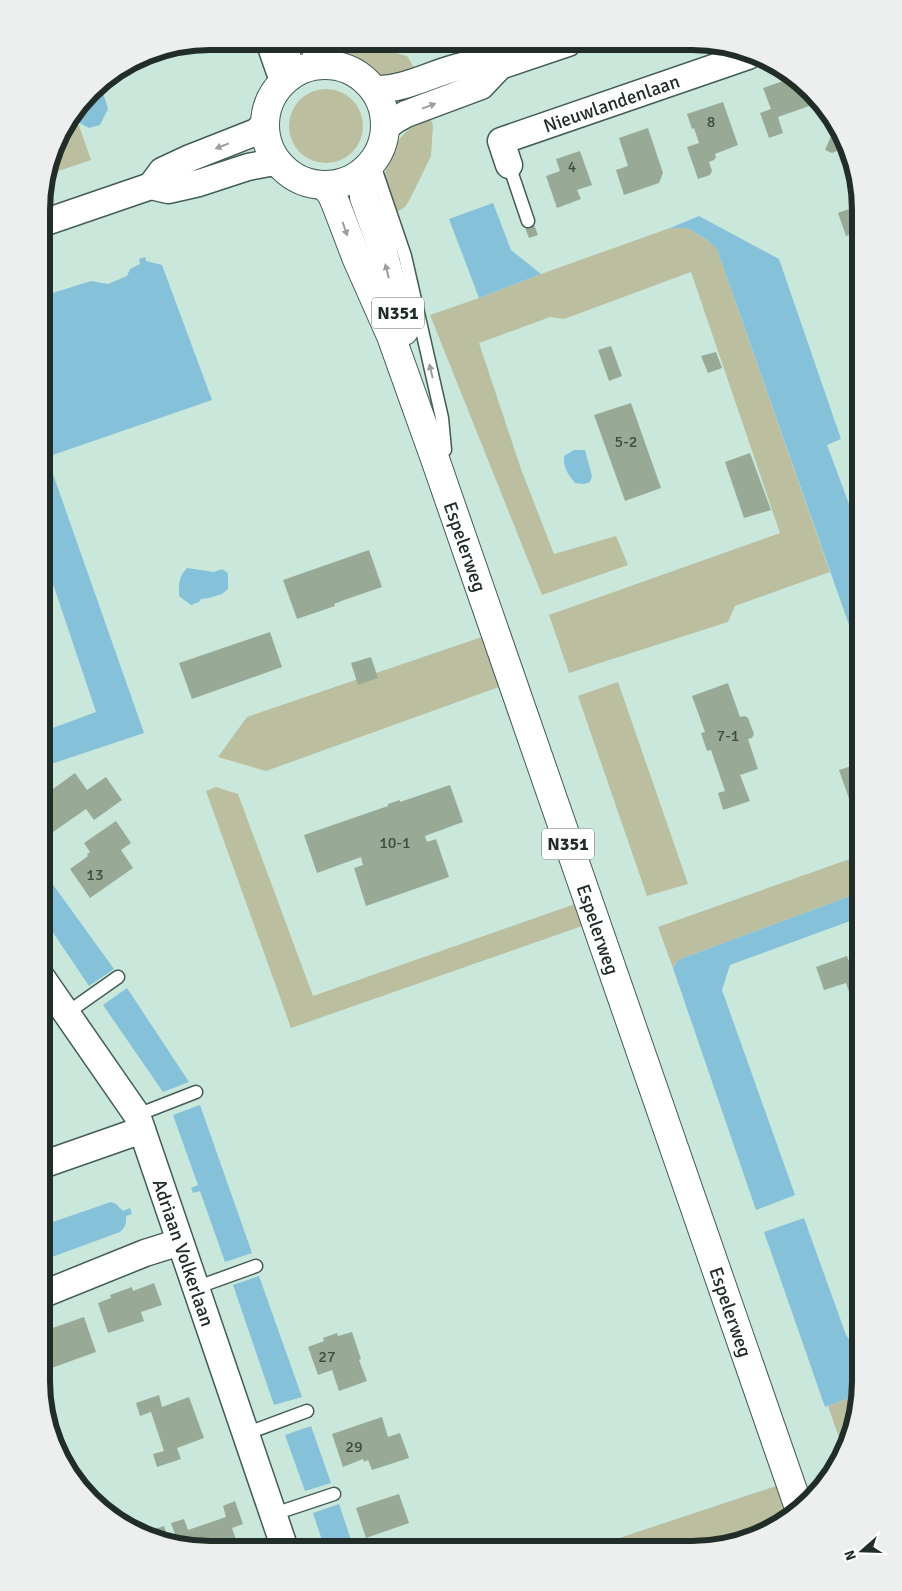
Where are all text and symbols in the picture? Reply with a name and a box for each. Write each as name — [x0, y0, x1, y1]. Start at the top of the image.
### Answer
street label: Nieuwlandenlaan — [540, 69, 683, 139]
one-way arrow — [421, 102, 436, 109]
house number: 8 — [707, 112, 715, 132]
one-way arrow — [214, 142, 229, 150]
house number: 4 — [568, 157, 577, 177]
one-way arrow — [341, 222, 349, 237]
one-way arrow — [383, 263, 391, 278]
road number: N351 — [372, 298, 424, 328]
one-way arrow — [427, 363, 435, 378]
house number: 5-2 — [615, 432, 637, 452]
street label: Espelerweg — [438, 499, 491, 595]
house number: 7-1 — [717, 726, 739, 746]
road number: N351 — [542, 829, 594, 860]
house number: 10-1 — [379, 833, 411, 853]
house number: 13 — [86, 865, 104, 885]
street label: Espelerweg — [570, 881, 624, 978]
street label: Adriaan Volkerlaan — [147, 1176, 219, 1330]
street label: Espelerweg — [703, 1264, 757, 1360]
house number: 27 — [318, 1347, 336, 1367]
house number: 29 — [345, 1437, 363, 1457]
north arrow — [837, 1526, 887, 1576]
text: N — [841, 1548, 860, 1563]

